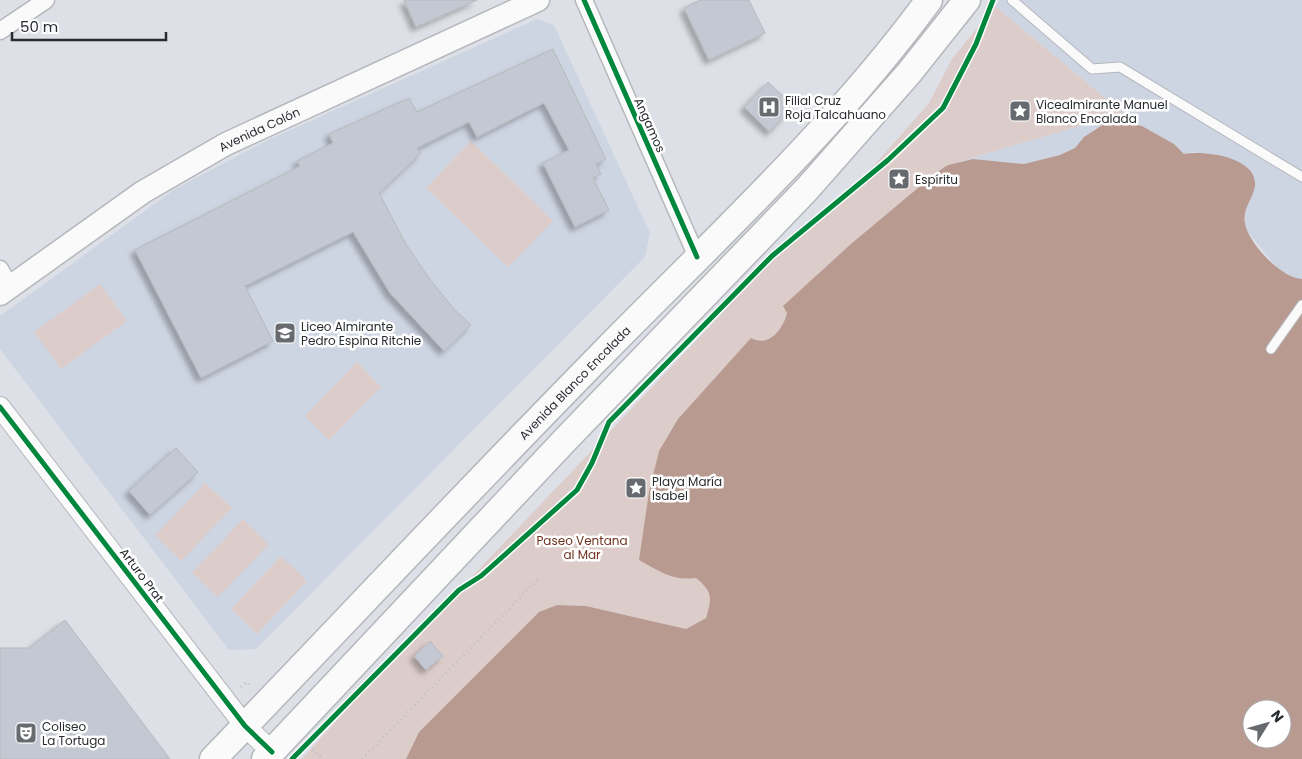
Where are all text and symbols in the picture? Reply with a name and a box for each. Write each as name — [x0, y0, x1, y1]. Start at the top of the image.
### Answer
scale bar — [12, 10, 166, 42]
text: 50 m — [20, 16, 58, 37]
place label: Filial Cruz Roja Talcahuano — [785, 92, 886, 123]
street label: Angamos — [630, 95, 670, 155]
hospital icon: Filial Cruz Roja Talcahuano — [757, 95, 781, 119]
place label: Vicealmirante Manuel Blanco Encalada — [1036, 96, 1168, 127]
place icon: Vicealmirante Manuel Blanco Encalada — [1008, 99, 1032, 123]
street label: Avenida Colón — [215, 103, 302, 155]
place icon: Espíritu — [887, 167, 911, 191]
place label: Espíritu — [915, 171, 958, 188]
place label: Liceo Almirante Pedro Espina Ritchie — [301, 318, 421, 349]
school or university icon: Liceo Almirante Pedro Espina Ritchie — [273, 321, 297, 345]
street label: Avenida Blanco Encalada — [515, 322, 634, 443]
place label: Playa María Isabel — [652, 473, 722, 504]
place icon: Playa María Isabel — [624, 476, 648, 500]
park label: Paseo Ventana al Mar — [536, 532, 628, 563]
street label: Arturo Prat — [116, 544, 168, 606]
north arrow — [1242, 699, 1292, 749]
text: N — [1266, 706, 1289, 726]
place label: Coliseo La Tortuga — [42, 718, 105, 749]
theatre icon: Coliseo La Tortuga — [14, 721, 38, 745]

